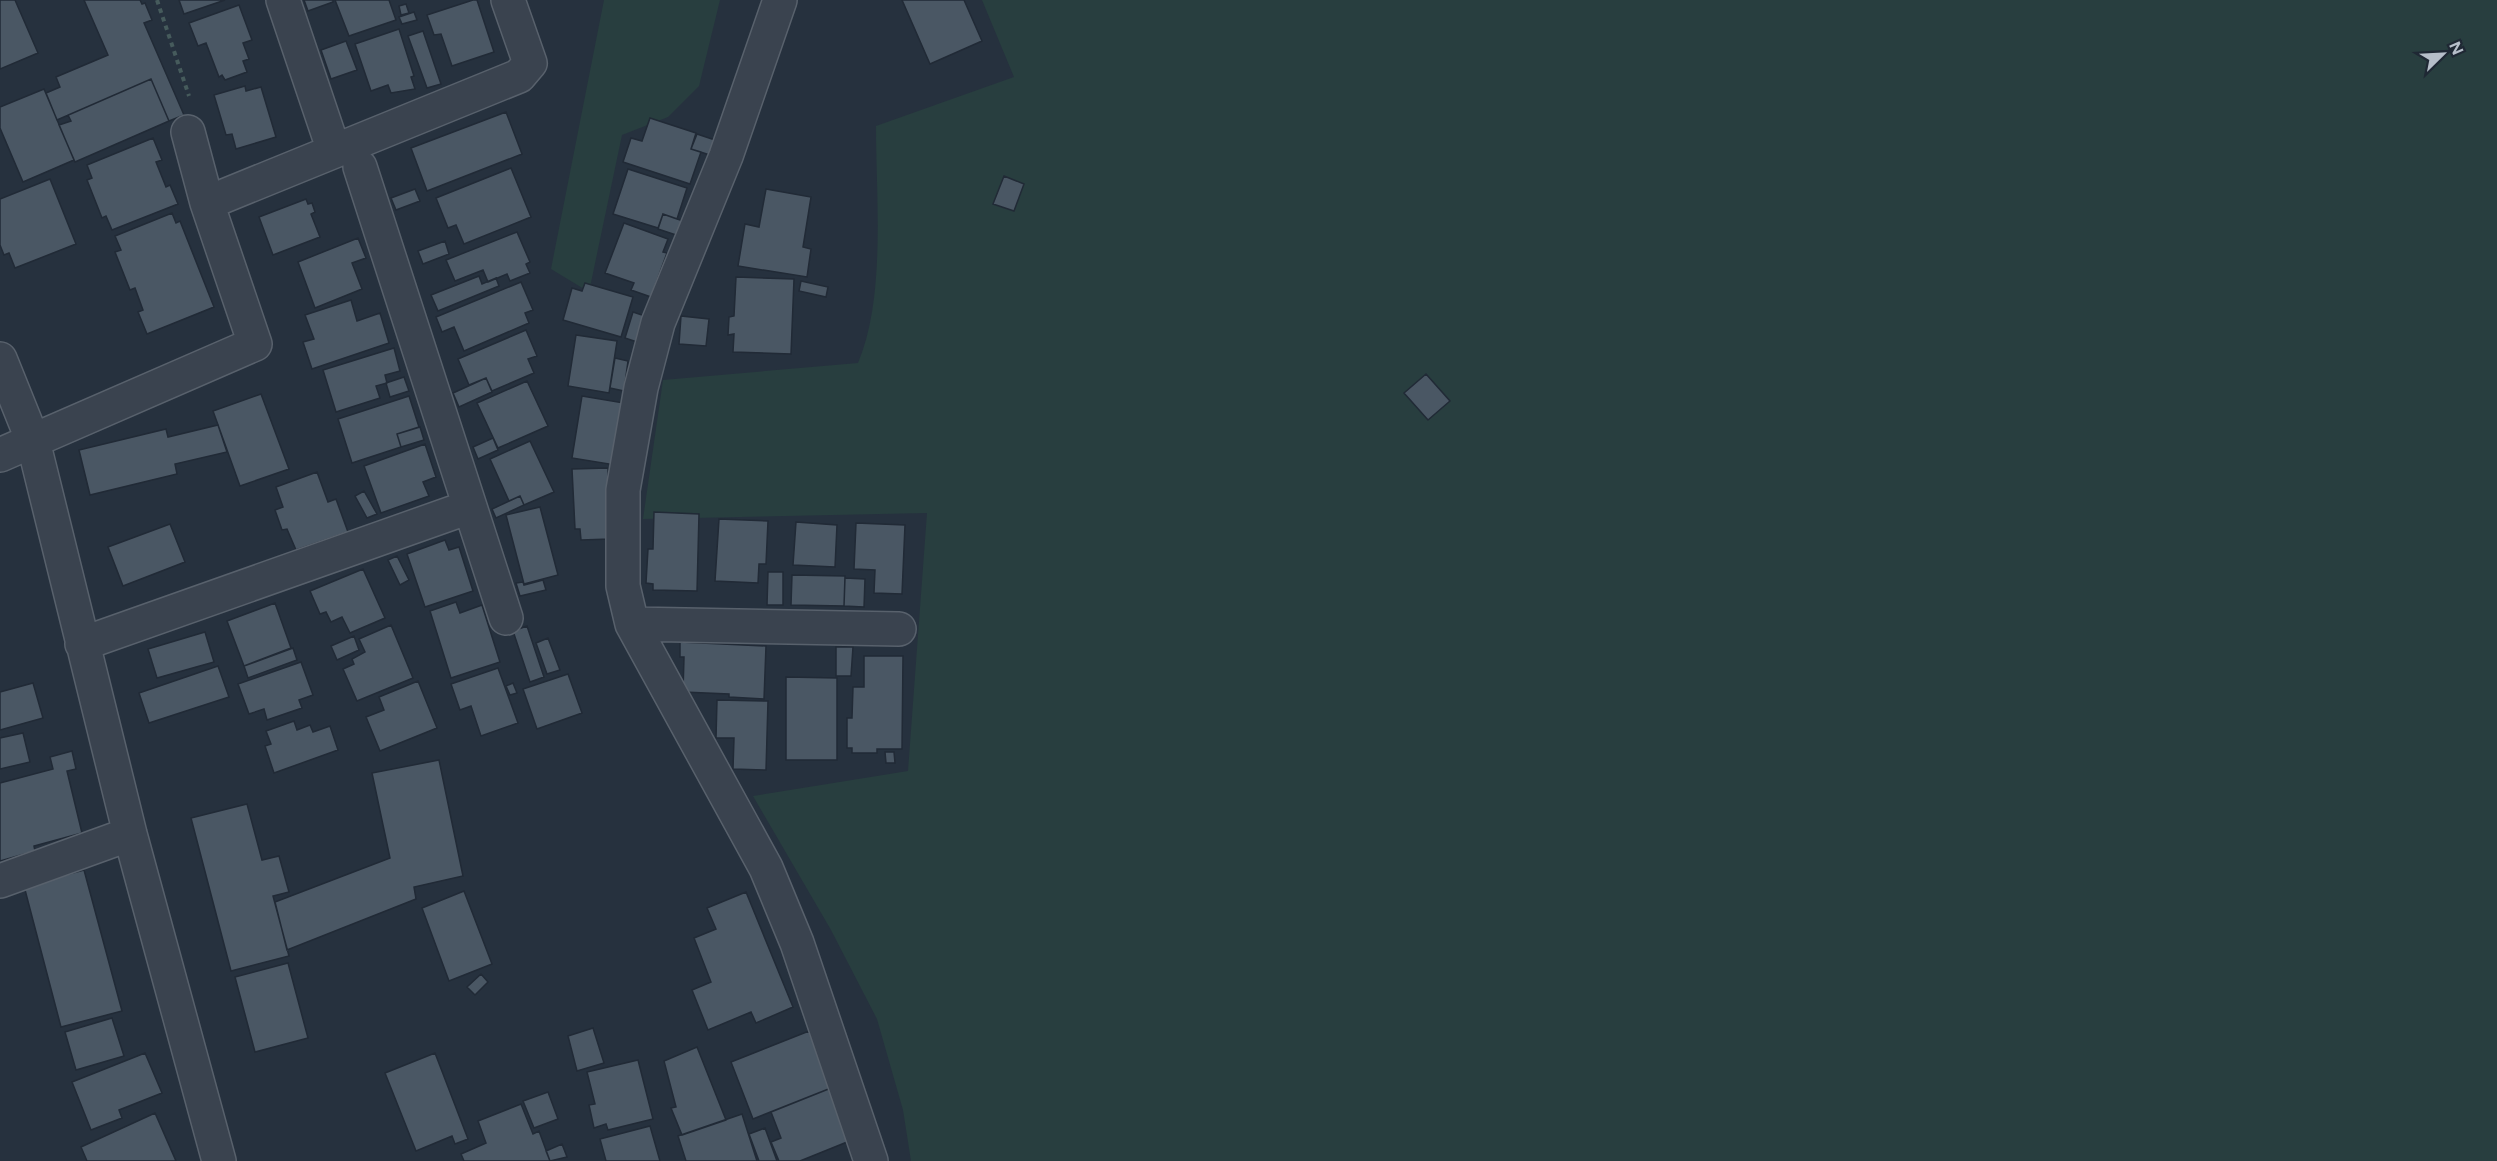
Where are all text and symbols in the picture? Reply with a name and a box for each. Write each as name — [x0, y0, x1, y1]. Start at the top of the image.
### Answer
north arrow — [2413, 24, 2473, 84]
text: N — [2445, 39, 2467, 58]

